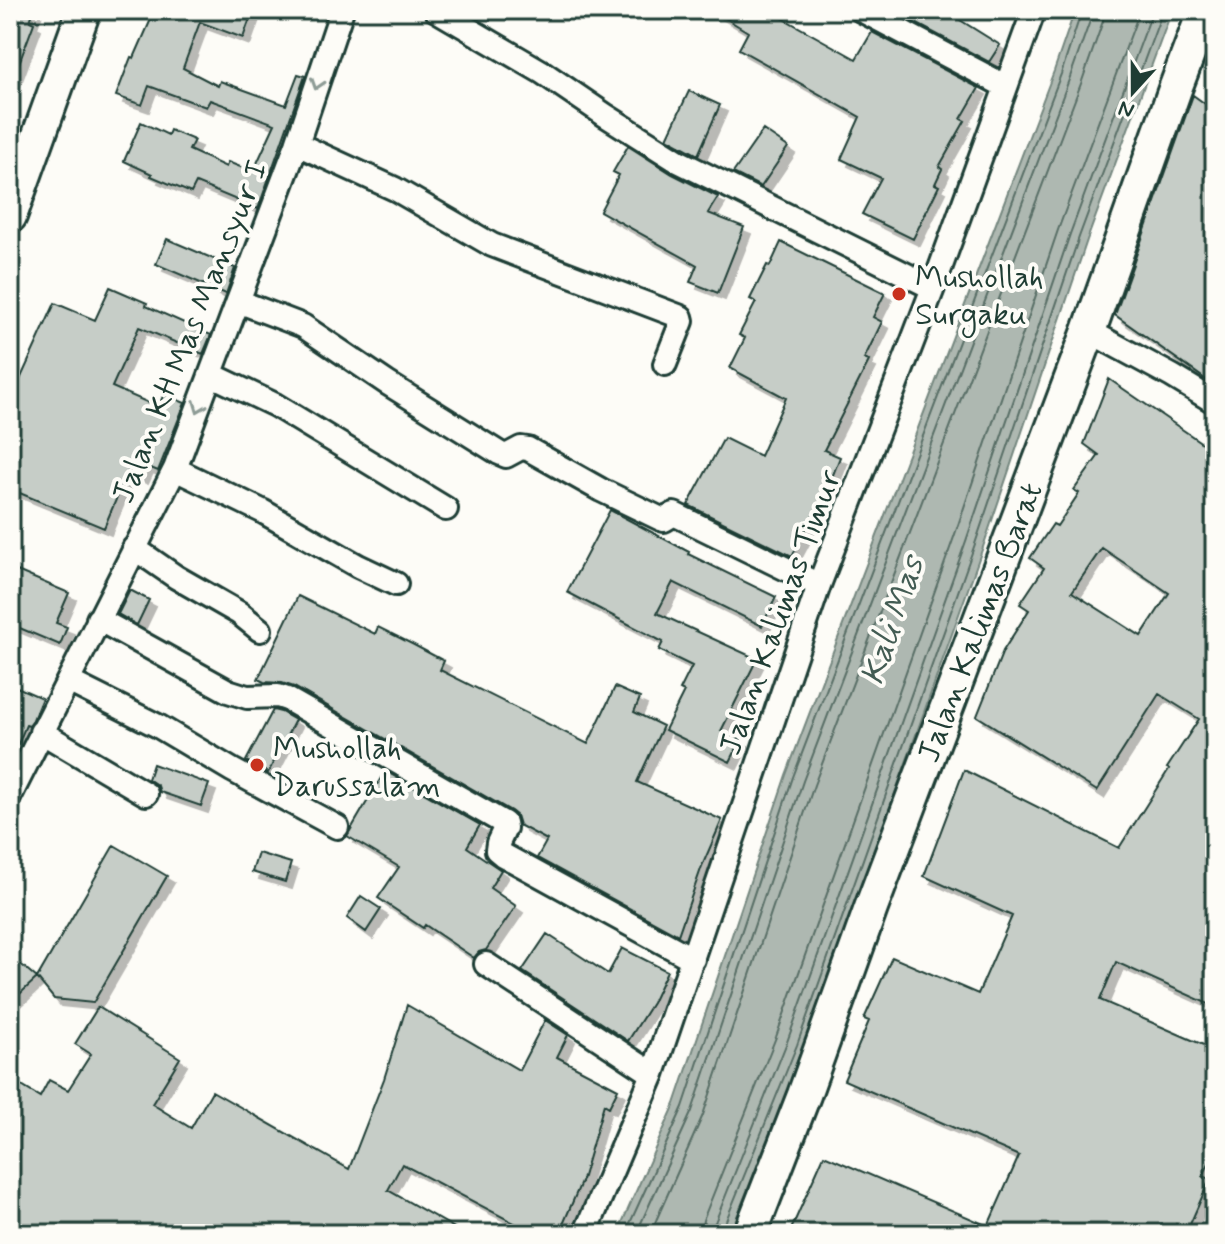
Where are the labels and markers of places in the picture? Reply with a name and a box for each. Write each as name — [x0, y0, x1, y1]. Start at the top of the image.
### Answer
place label: Mushollah Surgaku — [915, 257, 1044, 338]
marker: Mushollah Surgaku — [890, 285, 908, 303]
place label: Mushollah Darussalam — [273, 728, 441, 807]
marker: Mushollah Darussalam — [248, 756, 266, 774]

